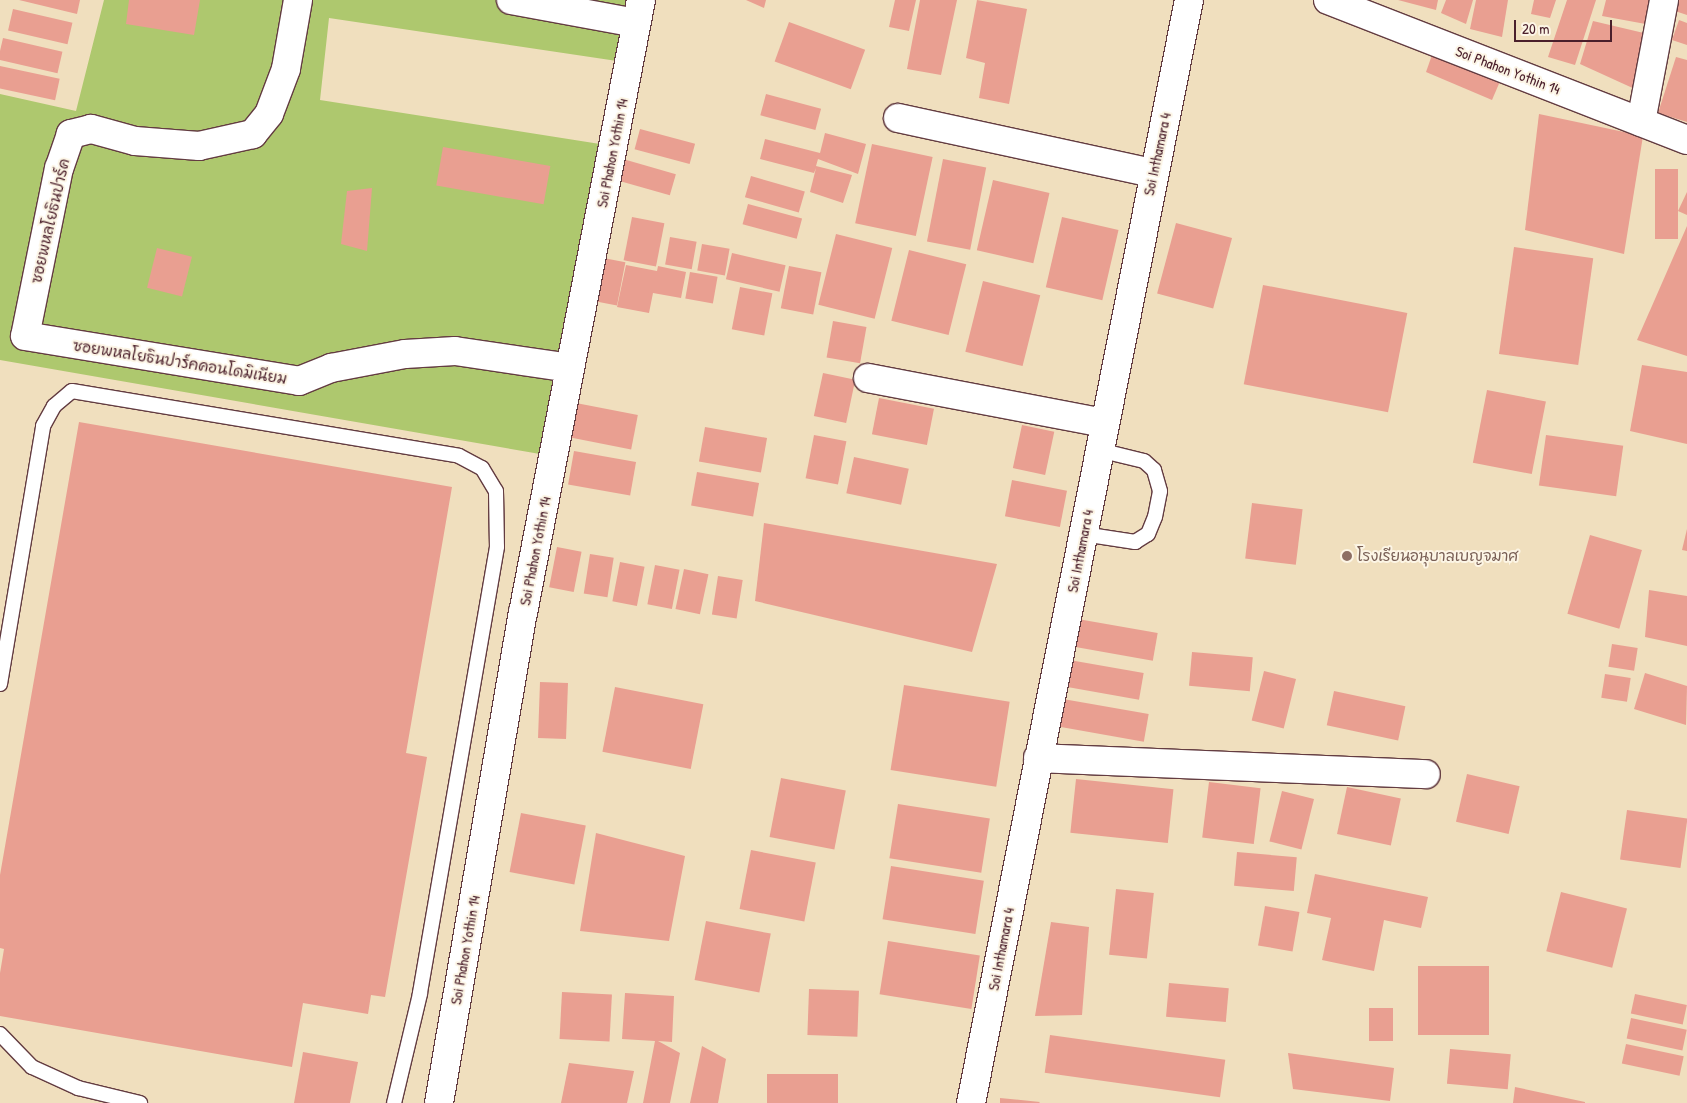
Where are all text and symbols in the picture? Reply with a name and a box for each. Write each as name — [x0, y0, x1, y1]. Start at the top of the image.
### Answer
scale bar — [1517, 10, 1614, 42]
text: 20 m — [1522, 18, 1549, 39]
street label: Soi Phahon Yothin 14 — [1453, 42, 1563, 98]
street label: Soi Phahon Yothin 14 — [593, 97, 631, 209]
street label: Soi Inthamara 4 — [1139, 111, 1175, 197]
street label: ซอยพหลโยธินปาร์ค — [27, 157, 73, 285]
street label: ซอยพหลโยธินปาร์คคอนโดมิเนียม — [72, 336, 288, 388]
street label: Soi Phahon Yothin 14 — [516, 495, 554, 607]
street label: Soi Inthamara 4 — [1063, 508, 1097, 594]
place label: โรงเรียนอนุบาลเบญจมาศ — [1357, 547, 1518, 565]
marker: โรงเรียนอนุบาลเบญจมาศ — [1341, 550, 1353, 562]
street label: Soi Phahon Yothin 14 — [447, 894, 483, 1006]
street label: Soi Inthamara 4 — [984, 906, 1018, 992]

